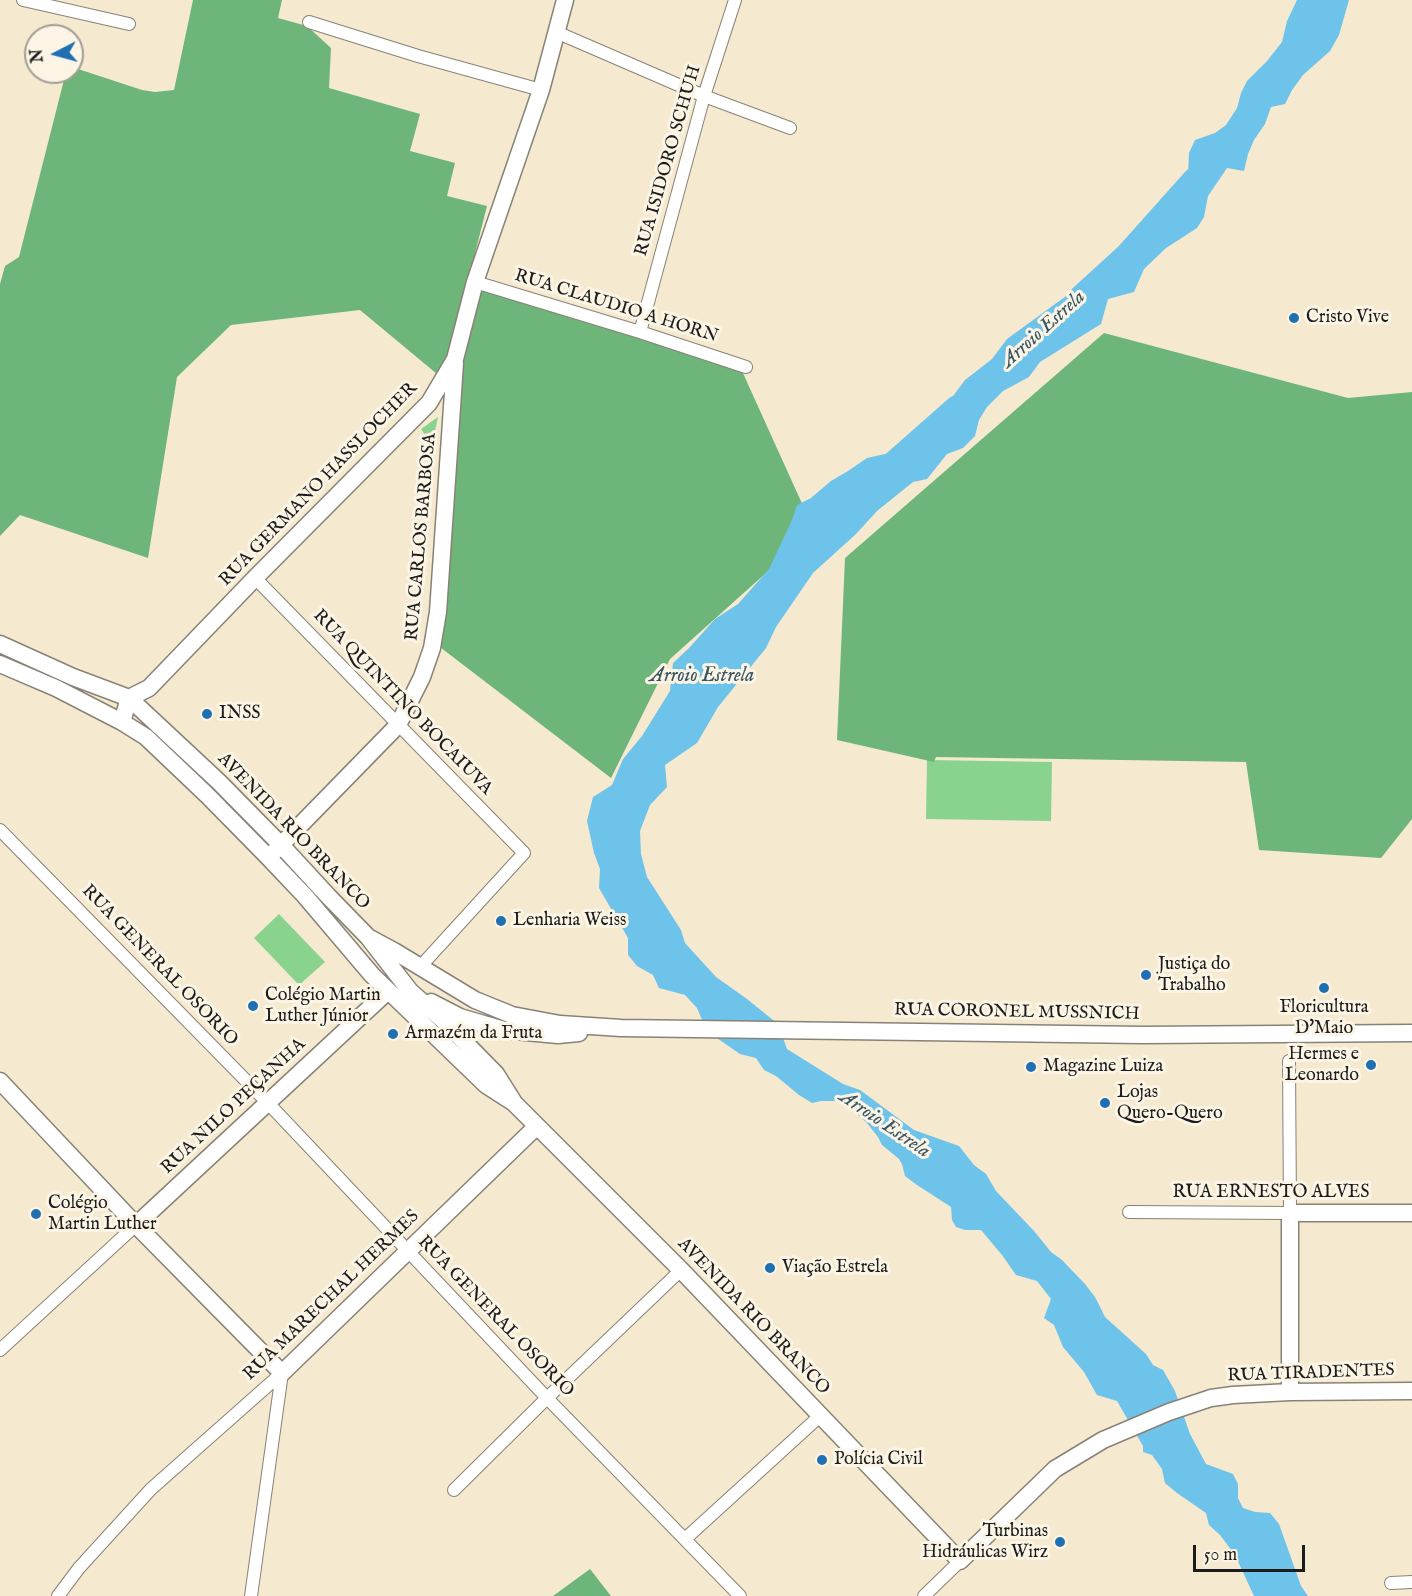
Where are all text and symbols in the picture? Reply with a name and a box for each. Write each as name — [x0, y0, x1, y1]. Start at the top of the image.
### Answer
north arrow — [24, 24, 84, 84]
text: N — [27, 48, 49, 64]
street label: RUA ISIDORO SCHUH — [631, 63, 707, 259]
street label: RUA CLAUDIO A HORN — [512, 266, 720, 348]
water label: Arroio Estrela — [997, 286, 1091, 374]
place label: Cristo Vive — [1306, 307, 1389, 329]
marker: Cristo Vive — [1287, 311, 1301, 325]
street label: RUA GERMANO HASSLOCHER — [216, 378, 422, 592]
street label: RUA CARLOS BARBOSA — [402, 432, 442, 642]
street label: RUA QUINTINO BOCAIUVA — [308, 606, 496, 800]
water label: Arroio Estrela — [650, 665, 754, 689]
place label: INSS — [219, 703, 261, 725]
marker: INSS — [200, 707, 214, 721]
street label: AVENIDA RIO BRANCO — [212, 749, 374, 915]
street label: RUA GENERAL OSORIO — [76, 881, 242, 1051]
place label: Lenharia Weiss — [513, 910, 626, 932]
marker: Lenharia Weiss — [494, 914, 508, 928]
place label: Justiça do Trabalho — [1158, 954, 1230, 996]
marker: Justiça do Trabalho — [1139, 968, 1153, 982]
marker: Floricultura D'Maio — [1317, 981, 1331, 995]
place label: Colégio Martin Luther Júnior — [265, 985, 381, 1028]
place label: Floricultura D'Maio — [1279, 997, 1369, 1040]
marker: Colégio Martin Luther Júnior — [246, 999, 260, 1013]
street label: RUA CORONEL MUSSNICH — [894, 1000, 1140, 1026]
place label: Armazém da Fruta — [405, 1023, 542, 1045]
marker: Armazém da Fruta — [386, 1027, 400, 1041]
street label: RUA NILO PEÇANHA — [157, 1034, 311, 1180]
place label: Hermes e Leonardo — [1285, 1044, 1359, 1086]
place label: Magazine Luiza — [1043, 1056, 1163, 1078]
marker: Hermes e Leonardo — [1364, 1058, 1378, 1072]
marker: Magazine Luiza — [1024, 1060, 1038, 1074]
place label: Lojas Quero-Quero — [1117, 1082, 1223, 1124]
water label: Arroio Estrela — [834, 1086, 934, 1164]
marker: Lojas Quero-Quero — [1098, 1096, 1112, 1110]
street label: RUA ERNESTO ALVES — [1173, 1182, 1369, 1204]
place label: Colégio Martin Luther — [48, 1193, 157, 1236]
street label: RUA MARECHAL HERMES — [240, 1206, 424, 1386]
marker: Colégio Martin Luther — [29, 1207, 43, 1221]
street label: RUA GENERAL OSORIO — [412, 1232, 578, 1402]
street label: AVENIDA RIO BRANCO — [672, 1234, 834, 1400]
place label: Viação Estrela — [782, 1257, 888, 1279]
marker: Viação Estrela — [763, 1261, 777, 1275]
street label: RUA TIRADENTES — [1227, 1360, 1395, 1388]
place label: Polícia Civil — [834, 1449, 923, 1471]
marker: Polícia Civil — [815, 1453, 829, 1467]
place label: Turbinas Hidráulicas Wirz — [922, 1521, 1048, 1564]
scale bar — [1196, 1533, 1308, 1571]
marker: Turbinas Hidráulicas Wirz — [1053, 1535, 1067, 1549]
text: 50 m — [1204, 1544, 1237, 1567]

